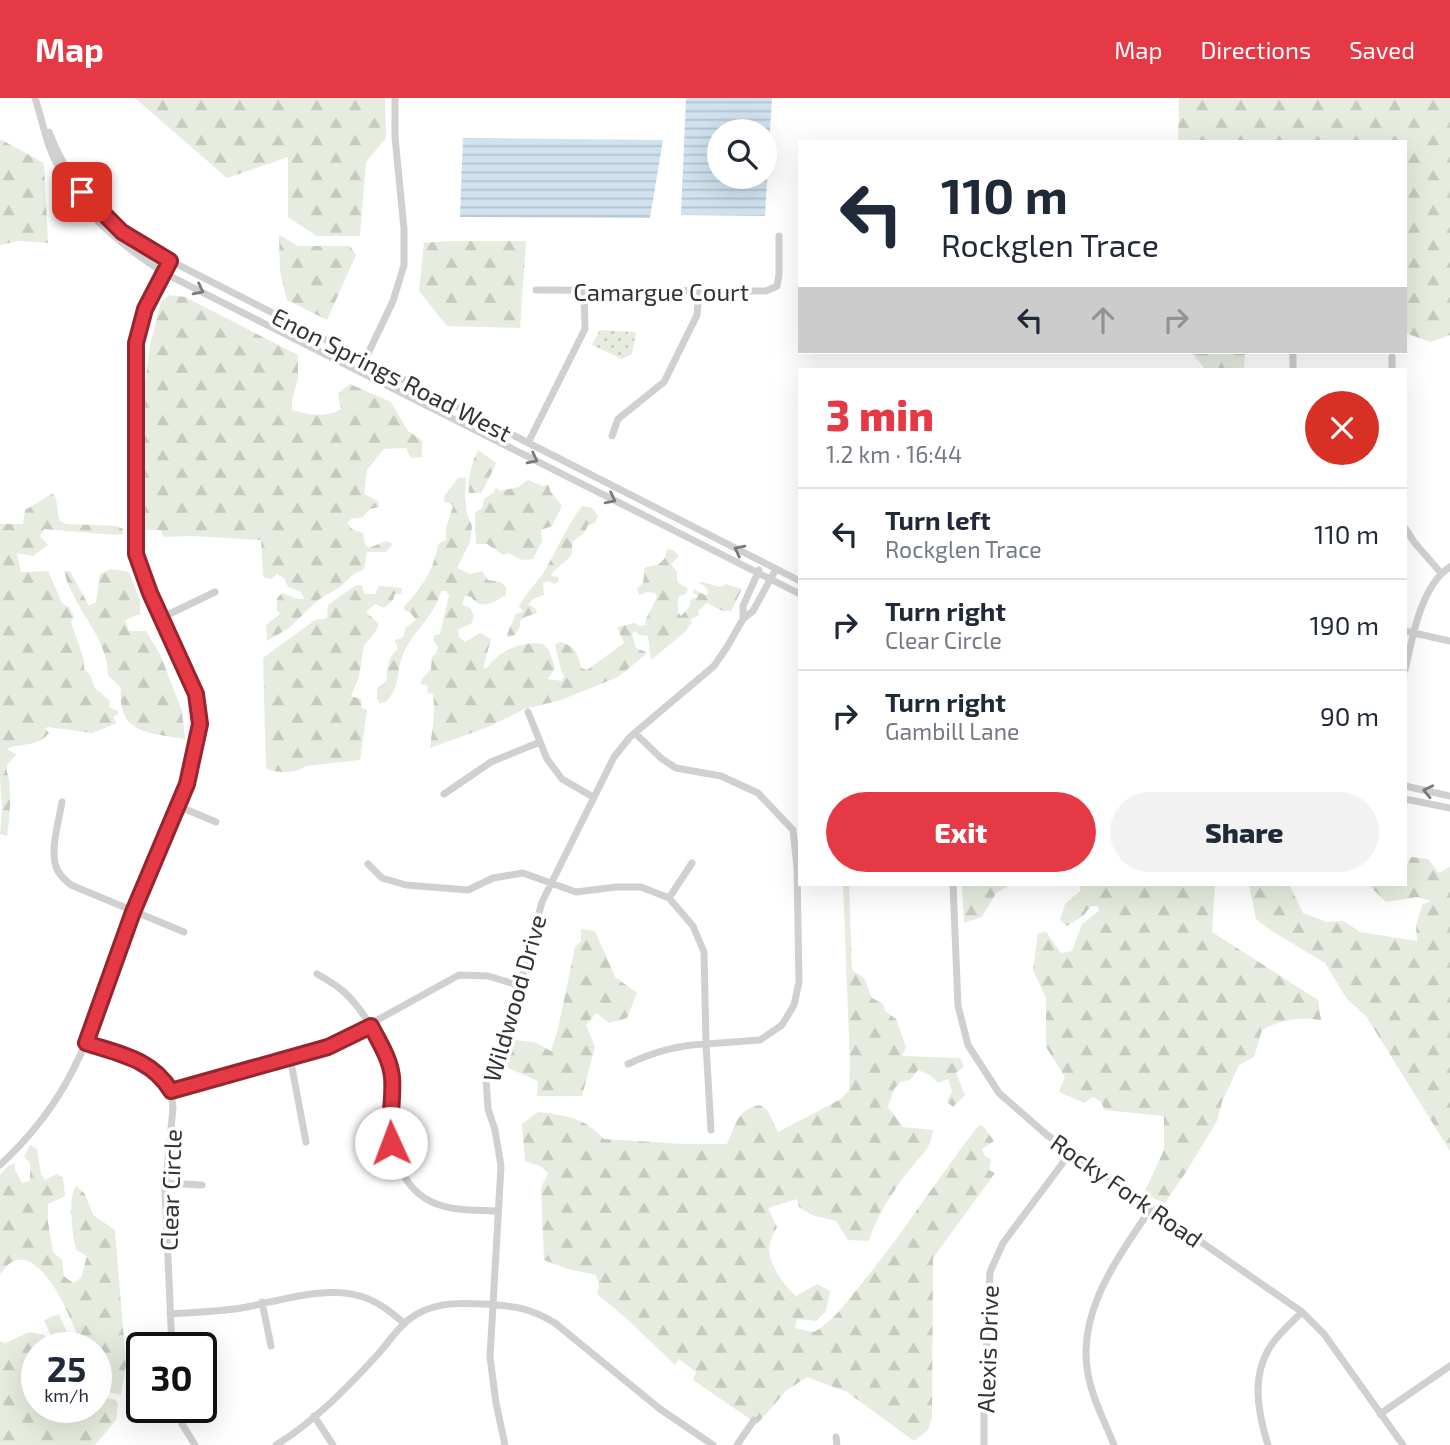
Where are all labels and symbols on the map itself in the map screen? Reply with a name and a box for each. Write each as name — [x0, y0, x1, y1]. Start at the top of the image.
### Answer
pin — [52, 162, 112, 222]
street label: Camargue Court — [573, 277, 749, 306]
one-way arrow — [192, 281, 205, 295]
street label: Enon Springs Road West — [267, 301, 517, 447]
one-way arrow — [526, 451, 538, 465]
one-way arrow — [604, 490, 616, 504]
one-way arrow — [734, 545, 746, 558]
one-way arrow — [1422, 785, 1434, 799]
street label: Wildwood Drive — [476, 911, 552, 1085]
position arrow — [354, 1106, 428, 1180]
street label: Rocky Fork Road — [1046, 1127, 1208, 1253]
street label: Clear Circle — [153, 1129, 187, 1251]
street label: Alexis Drive — [970, 1284, 1004, 1414]
speed limit sign: 30 — [126, 1332, 217, 1423]

